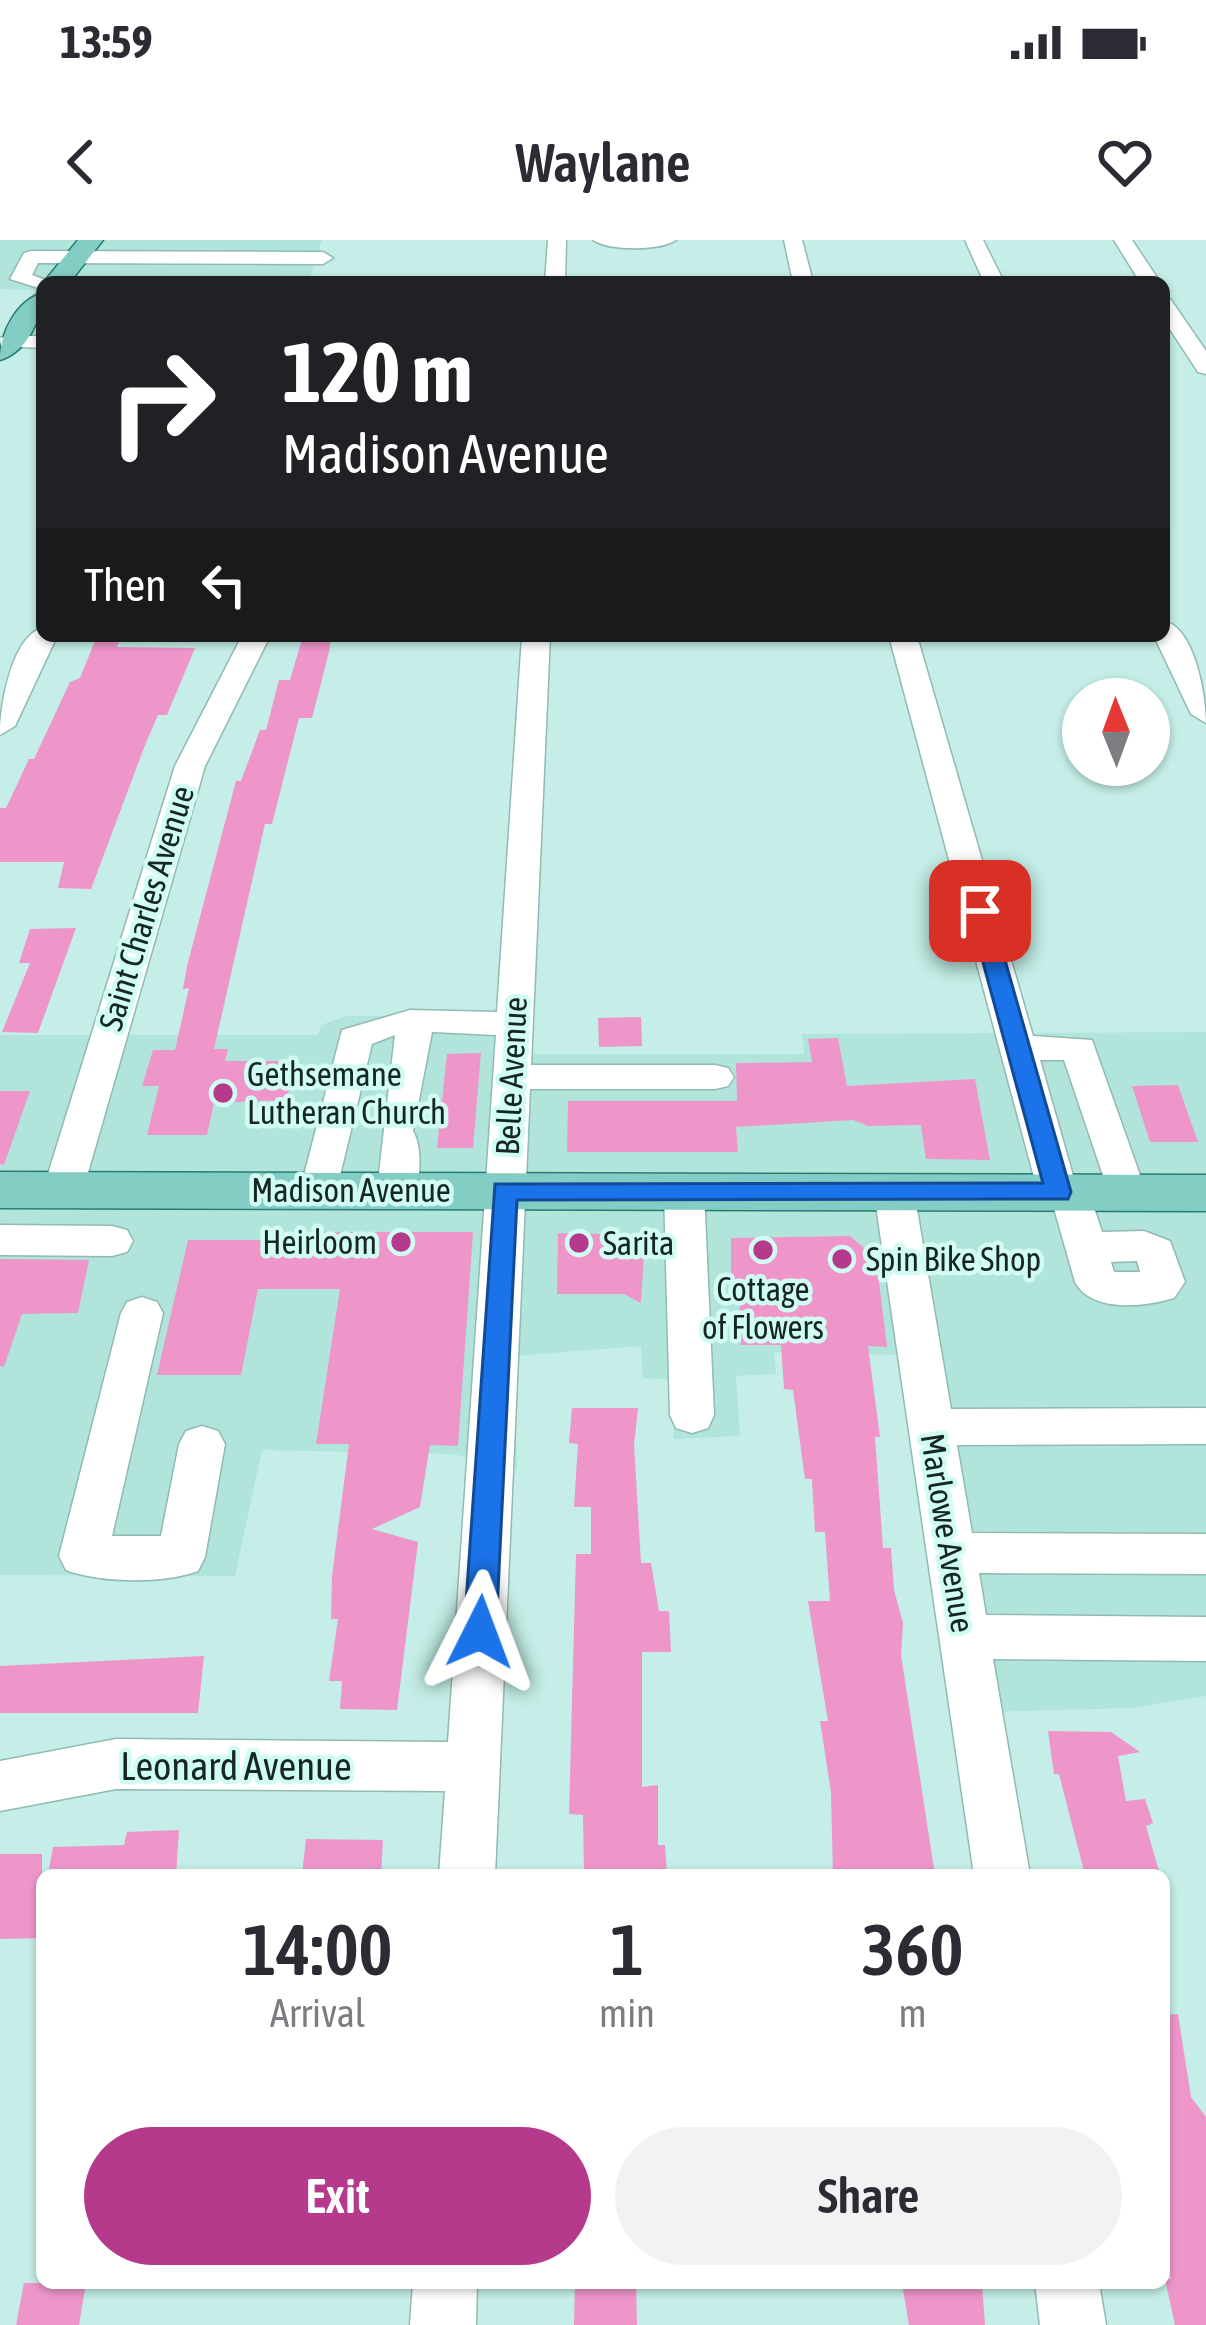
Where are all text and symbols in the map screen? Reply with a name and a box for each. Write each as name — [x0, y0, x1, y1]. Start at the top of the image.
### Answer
text: 13:59 — [60, 16, 153, 68]
icon: back — [48, 129, 114, 195]
icon: heart — [1092, 129, 1158, 195]
text: Waylane — [515, 132, 691, 193]
icon: right — [84, 324, 240, 480]
text: 120 m — [282, 324, 472, 420]
text: Madison Avenue — [282, 423, 609, 484]
icon: left — [191, 552, 257, 618]
text: Then — [84, 559, 167, 611]
north arrow — [1062, 678, 1170, 786]
map controls — [1062, 678, 1170, 786]
street label: Saint Charles Avenue — [91, 781, 201, 1035]
pin — [929, 860, 1031, 962]
icon: arrive — [947, 878, 1013, 944]
street label: Belle Avenue — [488, 996, 534, 1156]
place label: Gethsemane Lutheran Church — [247, 1055, 446, 1131]
marker: Gethsemane Lutheran Church — [210, 1080, 236, 1106]
street label: Madison Avenue — [251, 1171, 451, 1209]
place label: Heirloom — [262, 1223, 377, 1261]
place label: Sarita — [603, 1224, 674, 1262]
marker: Heirloom — [388, 1229, 414, 1255]
marker: Sarita — [566, 1230, 592, 1256]
marker: Cottage of Flowers — [750, 1237, 776, 1263]
place label: Spin Bike Shop — [866, 1240, 1041, 1278]
marker: Spin Bike Shop — [829, 1246, 855, 1272]
place label: Cottage of Flowers — [702, 1270, 824, 1346]
street label: Marlowe Avenue — [914, 1431, 982, 1635]
position arrow — [417, 1569, 543, 1695]
street label: Leonard Avenue — [120, 1744, 352, 1788]
text: 14:00 — [243, 1908, 392, 1990]
text: 1 — [610, 1908, 644, 1990]
text: 360 — [862, 1908, 963, 1990]
text: Arrival — [270, 1991, 365, 2035]
text: min — [599, 1991, 655, 2035]
text: m — [898, 1991, 927, 2035]
button: Exit — [84, 2127, 591, 2265]
button: Share — [615, 2127, 1122, 2265]

